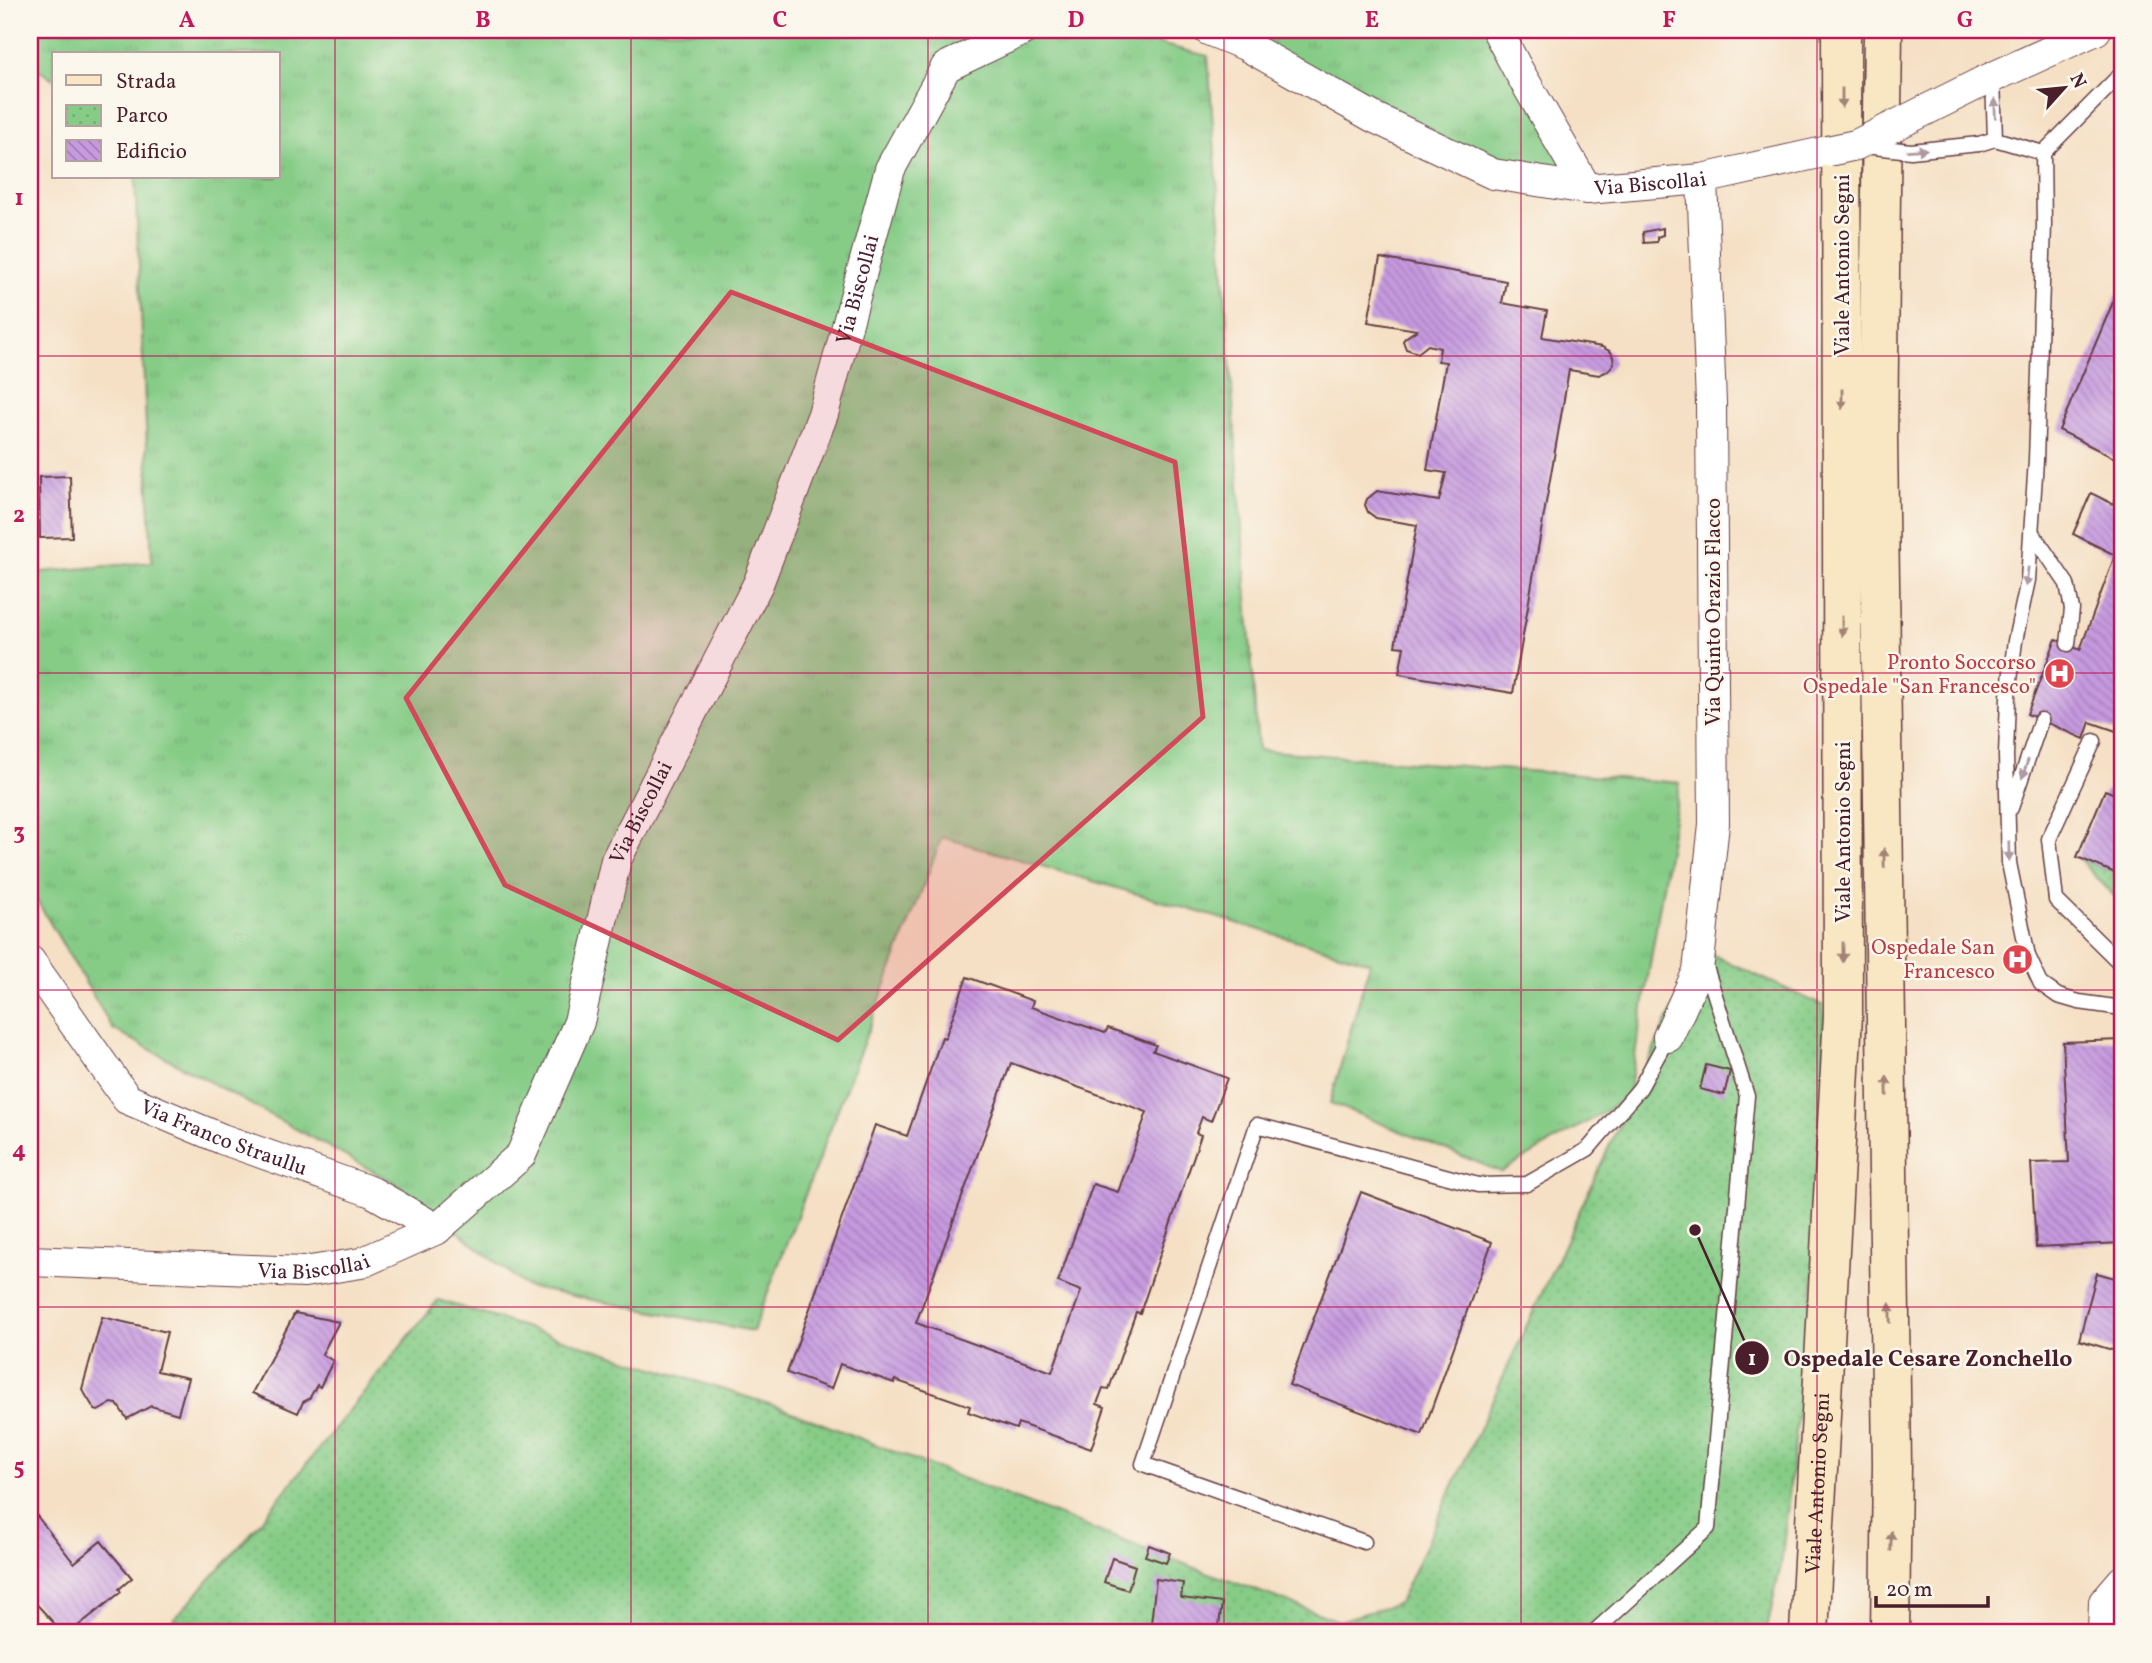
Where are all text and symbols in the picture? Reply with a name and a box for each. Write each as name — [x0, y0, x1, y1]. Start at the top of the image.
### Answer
text: A — [179, 5, 195, 37]
text: B — [475, 5, 491, 37]
text: C — [773, 5, 787, 37]
text: D — [1068, 5, 1085, 37]
text: E — [1365, 5, 1379, 37]
text: F — [1662, 5, 1676, 37]
text: G — [1957, 5, 1973, 37]
legend — [52, 52, 280, 178]
north arrow — [2030, 52, 2100, 122]
text: Strada — [116, 68, 177, 97]
text: N — [2063, 69, 2092, 93]
one-way arrow — [1836, 87, 1848, 109]
one-way arrow — [1989, 97, 2000, 119]
text: Parco — [116, 102, 168, 131]
text: Edificio — [116, 138, 187, 167]
one-way arrow — [1906, 144, 1928, 155]
street label: Via Biscollai — [1593, 165, 1709, 204]
street label: Viale Antonio Segni — [1829, 174, 1858, 356]
text: 1 — [14, 183, 24, 215]
street label: Via Biscollai — [830, 232, 887, 348]
one-way arrow — [1836, 388, 1848, 410]
street label: Via Quinto Orazio Flacco — [1700, 498, 1729, 726]
text: 2 — [13, 500, 25, 532]
one-way arrow — [2022, 566, 2033, 588]
one-way arrow — [1836, 616, 1848, 638]
place label: Pronto Soccorso Ospedale "San Francesco" — [1803, 649, 2036, 702]
hospital icon: Pronto Soccorso Ospedale "San Francesco" — [2042, 657, 2076, 691]
street label: Viale Antonio Segni — [1830, 741, 1859, 923]
street label: Via Biscollai — [603, 756, 680, 870]
one-way arrow — [2019, 758, 2030, 779]
text: 3 — [13, 817, 25, 849]
one-way arrow — [2003, 841, 2015, 863]
one-way arrow — [1878, 847, 1889, 869]
place label: Ospedale San Francesco — [1871, 934, 1995, 987]
one-way arrow — [1837, 941, 1849, 963]
hospital icon: Ospedale San Francesco — [2001, 942, 2035, 976]
one-way arrow — [1881, 1074, 1893, 1096]
street label: Via Franco Straullu — [136, 1093, 311, 1184]
text: 4 — [12, 1135, 26, 1167]
street label: Via Biscollai — [257, 1248, 375, 1288]
one-way arrow — [1884, 1302, 1896, 1324]
callout: Ospedale Cesare Zonchello — [1735, 1336, 2087, 1380]
text: Ospedale Cesare Zonchello — [1784, 1344, 2073, 1376]
text: 1 — [1748, 1345, 1756, 1374]
street label: Viale Antonio Segni — [1799, 1392, 1838, 1575]
text: 5 — [13, 1452, 25, 1484]
one-way arrow — [1885, 1529, 1897, 1551]
scale bar — [1876, 1565, 1988, 1609]
text: 20 m — [1886, 1576, 1932, 1605]

